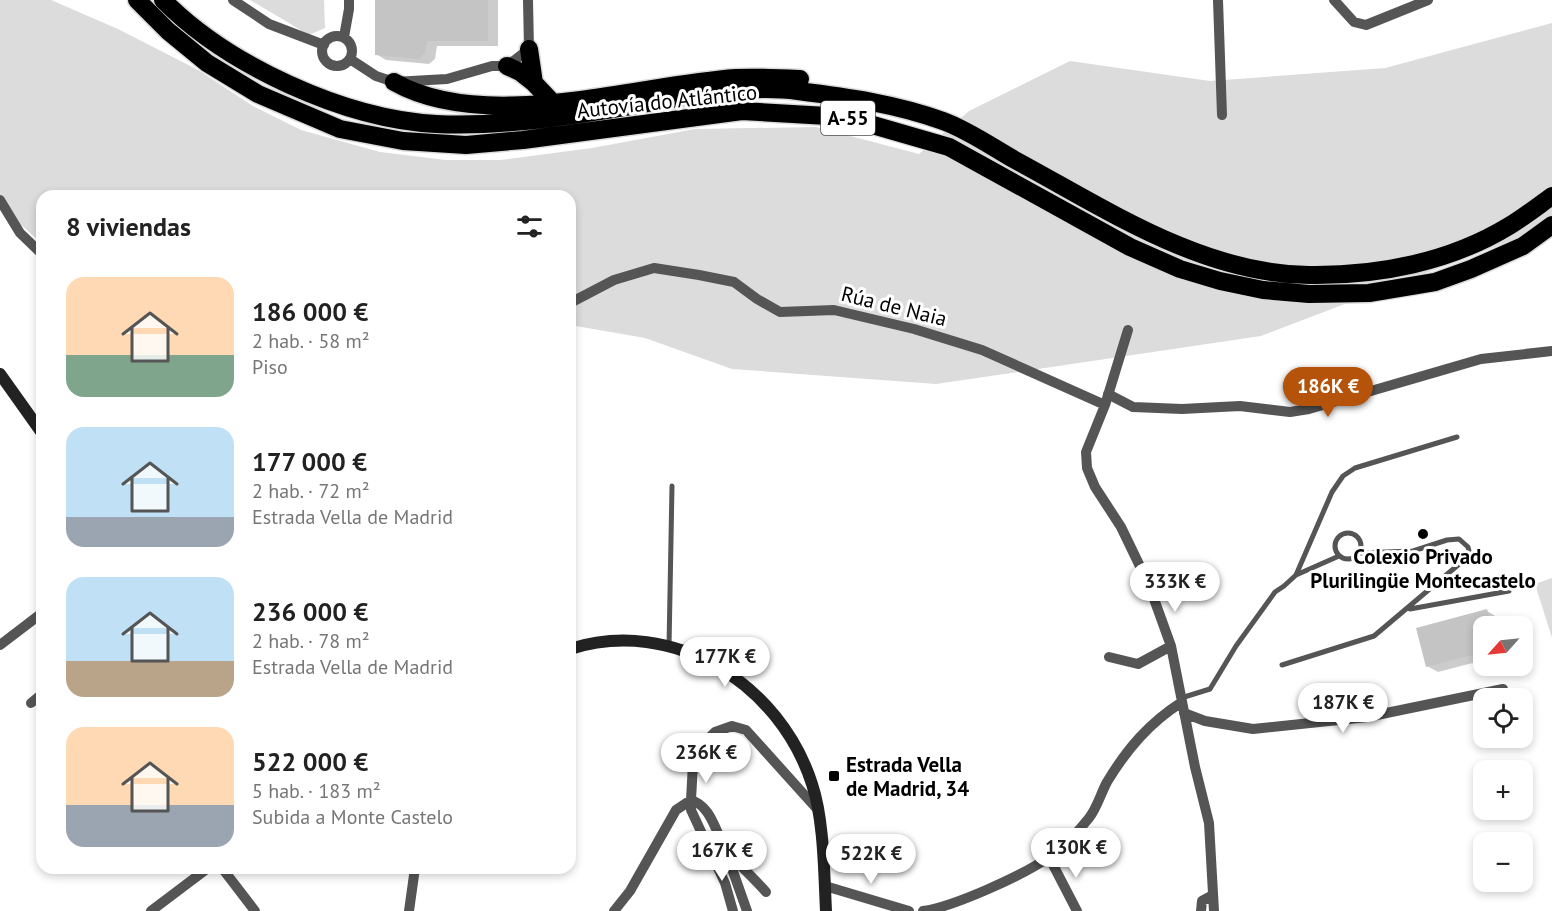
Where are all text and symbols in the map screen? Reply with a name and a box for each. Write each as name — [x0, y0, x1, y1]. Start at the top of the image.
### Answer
street label: Autovía do Atlántico — [576, 78, 758, 124]
road number: A-55 — [821, 101, 875, 135]
text: 8 viviendas — [66, 210, 191, 243]
icon: filters — [513, 210, 546, 243]
street label: Rúa de Naia — [838, 280, 950, 332]
text: 186 000 € — [252, 295, 368, 328]
icon: home — [114, 301, 186, 373]
text: 2 hab. · 58 m² — [252, 328, 370, 354]
text: Piso — [252, 354, 288, 380]
pin: 186K € — [1279, 367, 1377, 418]
text: 186K € — [1297, 373, 1359, 399]
text: 177 000 € — [252, 445, 367, 478]
icon: home — [114, 451, 186, 523]
text: 2 hab. · 72 m² — [252, 478, 370, 504]
text: Estrada Vella de Madrid — [252, 504, 453, 530]
marker: Colexio Privado Plurilingüe Montecastelo — [1416, 527, 1430, 541]
place label: Colexio Privado Plurilingüe Montecastelo — [1310, 543, 1536, 594]
pin: 333K € — [1126, 562, 1224, 613]
text: 333K € — [1144, 568, 1206, 594]
text: 236 000 € — [252, 595, 368, 628]
icon: home — [114, 601, 186, 673]
north arrow — [1473, 616, 1533, 676]
map controls — [1473, 616, 1533, 892]
text: 2 hab. · 78 m² — [252, 628, 370, 654]
pin: 177K € — [676, 637, 774, 688]
text: 177K € — [694, 643, 756, 669]
text: Estrada Vella de Madrid — [252, 654, 453, 680]
pin: 187K € — [1294, 683, 1392, 734]
button: locate — [1473, 688, 1533, 748]
text: 187K € — [1312, 689, 1374, 715]
pin: 236K € — [657, 733, 755, 784]
text: 236K € — [675, 739, 737, 765]
text: 522 000 € — [252, 745, 368, 778]
icon: home — [114, 751, 186, 823]
place label: Estrada Vella de Madrid, 34 — [846, 751, 969, 802]
button: + — [1473, 760, 1533, 820]
marker: Estrada Vella de Madrid, 34 — [827, 769, 841, 783]
text: 5 hab. · 183 m² — [252, 778, 381, 804]
text: Subida a Monte Castelo — [252, 804, 453, 830]
pin: 130K € — [1027, 828, 1125, 879]
pin: 167K € — [673, 831, 771, 882]
button: − — [1473, 832, 1533, 892]
pin: 522K € — [822, 834, 920, 885]
text: 130K € — [1045, 834, 1107, 860]
text: 167K € — [691, 837, 753, 863]
text: 522K € — [840, 840, 902, 866]

